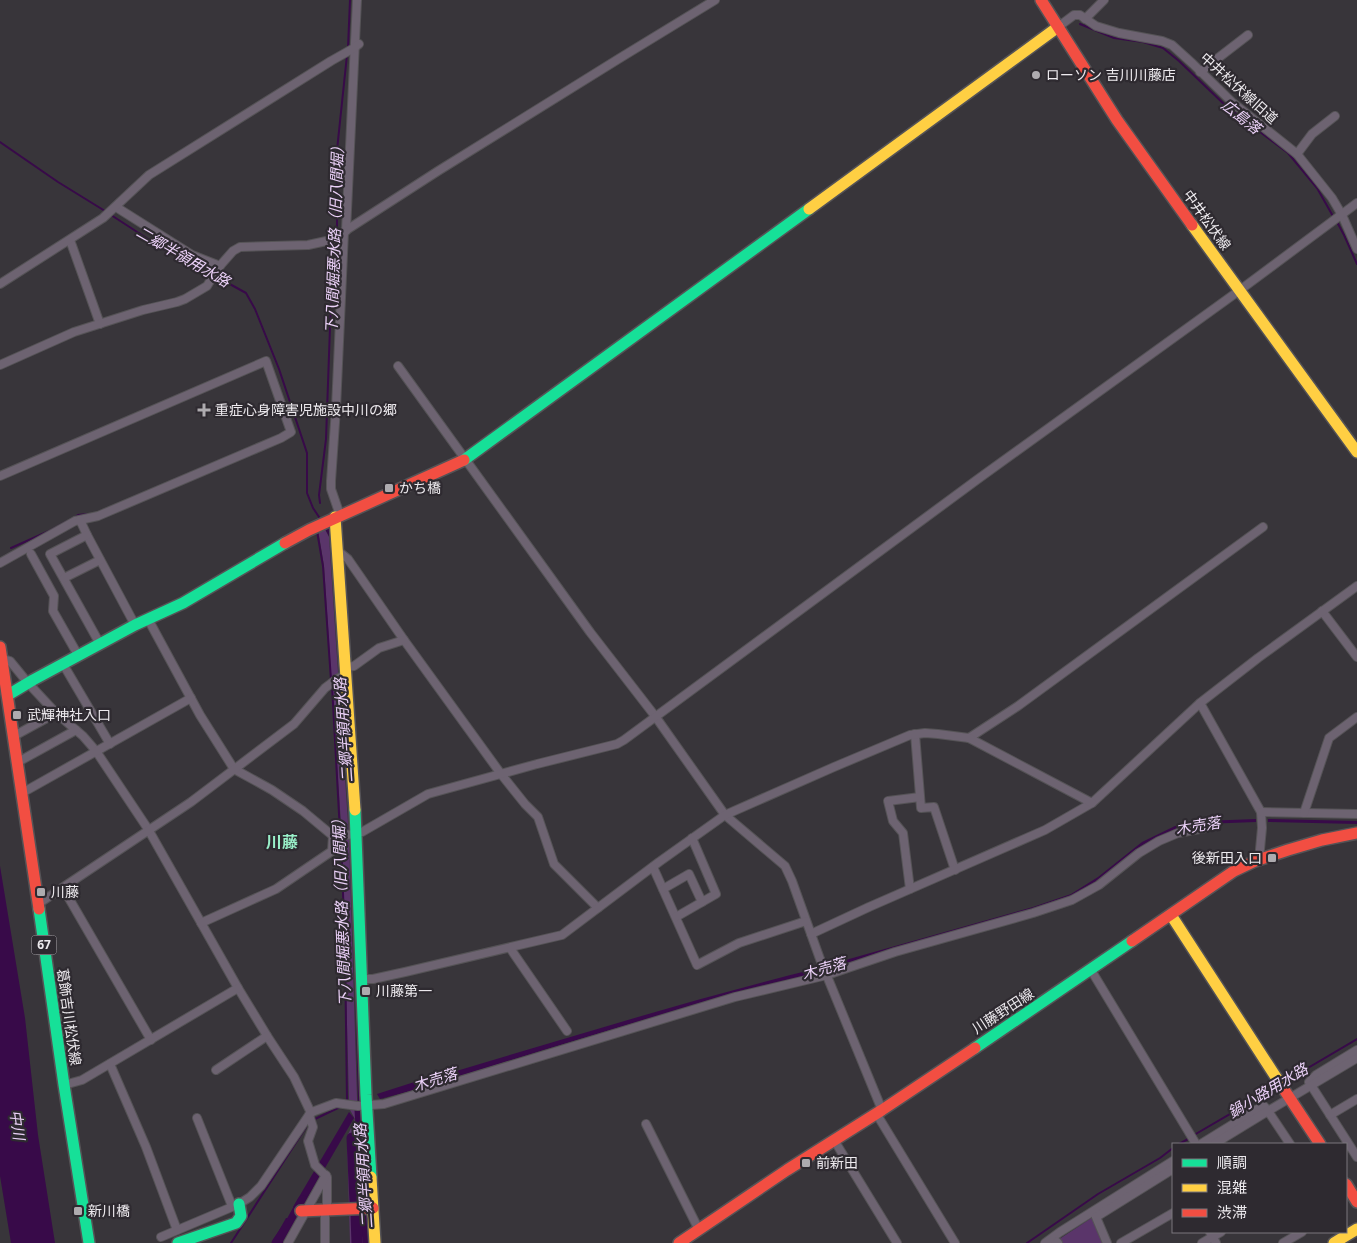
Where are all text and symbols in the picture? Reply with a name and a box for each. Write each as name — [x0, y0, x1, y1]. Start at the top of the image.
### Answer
street label: 中井松伏線旧道 — [1197, 48, 1282, 127]
place label: ローソン 吉川川藤店 — [1046, 65, 1176, 84]
marker: ローソン 吉川川藤店 — [1030, 69, 1042, 81]
water label: 広島落 — [1218, 94, 1267, 139]
water label: 下八間堀悪水路（旧八間堀） — [321, 138, 347, 334]
street label: 中井松伏線 — [1179, 186, 1236, 254]
water label: 二郷半領用水路 — [133, 221, 236, 292]
place label: 重症心身障害児施設中川の郷 — [215, 400, 397, 419]
marker: 重症心身障害児施設中川の郷 — [197, 403, 211, 417]
place label: かち橋 — [399, 478, 441, 497]
marker: かち橋 — [383, 482, 395, 494]
water label: 二郷半領用水路 — [329, 675, 357, 783]
place label: 武輝神社入口 — [27, 705, 111, 724]
marker: 武輝神社入口 — [11, 709, 23, 721]
water label: 下八間堀悪水路（旧八間堀） — [328, 811, 354, 1007]
water label: 木売落 — [1174, 811, 1224, 838]
district label: 川藤 — [266, 831, 298, 853]
place label: 後新田入口 — [1192, 848, 1262, 867]
marker: 後新田入口 — [1266, 852, 1278, 864]
place label: 川藤 — [51, 882, 79, 901]
marker: 川藤 — [35, 886, 47, 898]
road number: 67 — [32, 936, 56, 954]
water label: 木売落 — [799, 952, 850, 984]
street label: 葛飾吉川松伏線 — [53, 967, 86, 1067]
place label: 川藤第一 — [376, 981, 432, 1000]
street label: 川藤野田線 — [968, 984, 1037, 1038]
marker: 川藤第一 — [360, 985, 372, 997]
water label: 鍋小路用水路 — [1224, 1057, 1313, 1122]
water label: 木売落 — [410, 1062, 461, 1095]
water label: 中川 — [6, 1109, 30, 1143]
water label: 二郷半領用水路 — [349, 1121, 377, 1229]
legend — [1172, 1143, 1347, 1233]
text: 順調 — [1217, 1152, 1247, 1172]
place label: 前新田 — [816, 1153, 858, 1172]
marker: 前新田 — [800, 1157, 812, 1169]
text: 混雑 — [1217, 1177, 1247, 1197]
place label: 新川橋 — [88, 1201, 130, 1220]
text: 渋滞 — [1217, 1202, 1247, 1222]
marker: 新川橋 — [72, 1205, 84, 1217]

